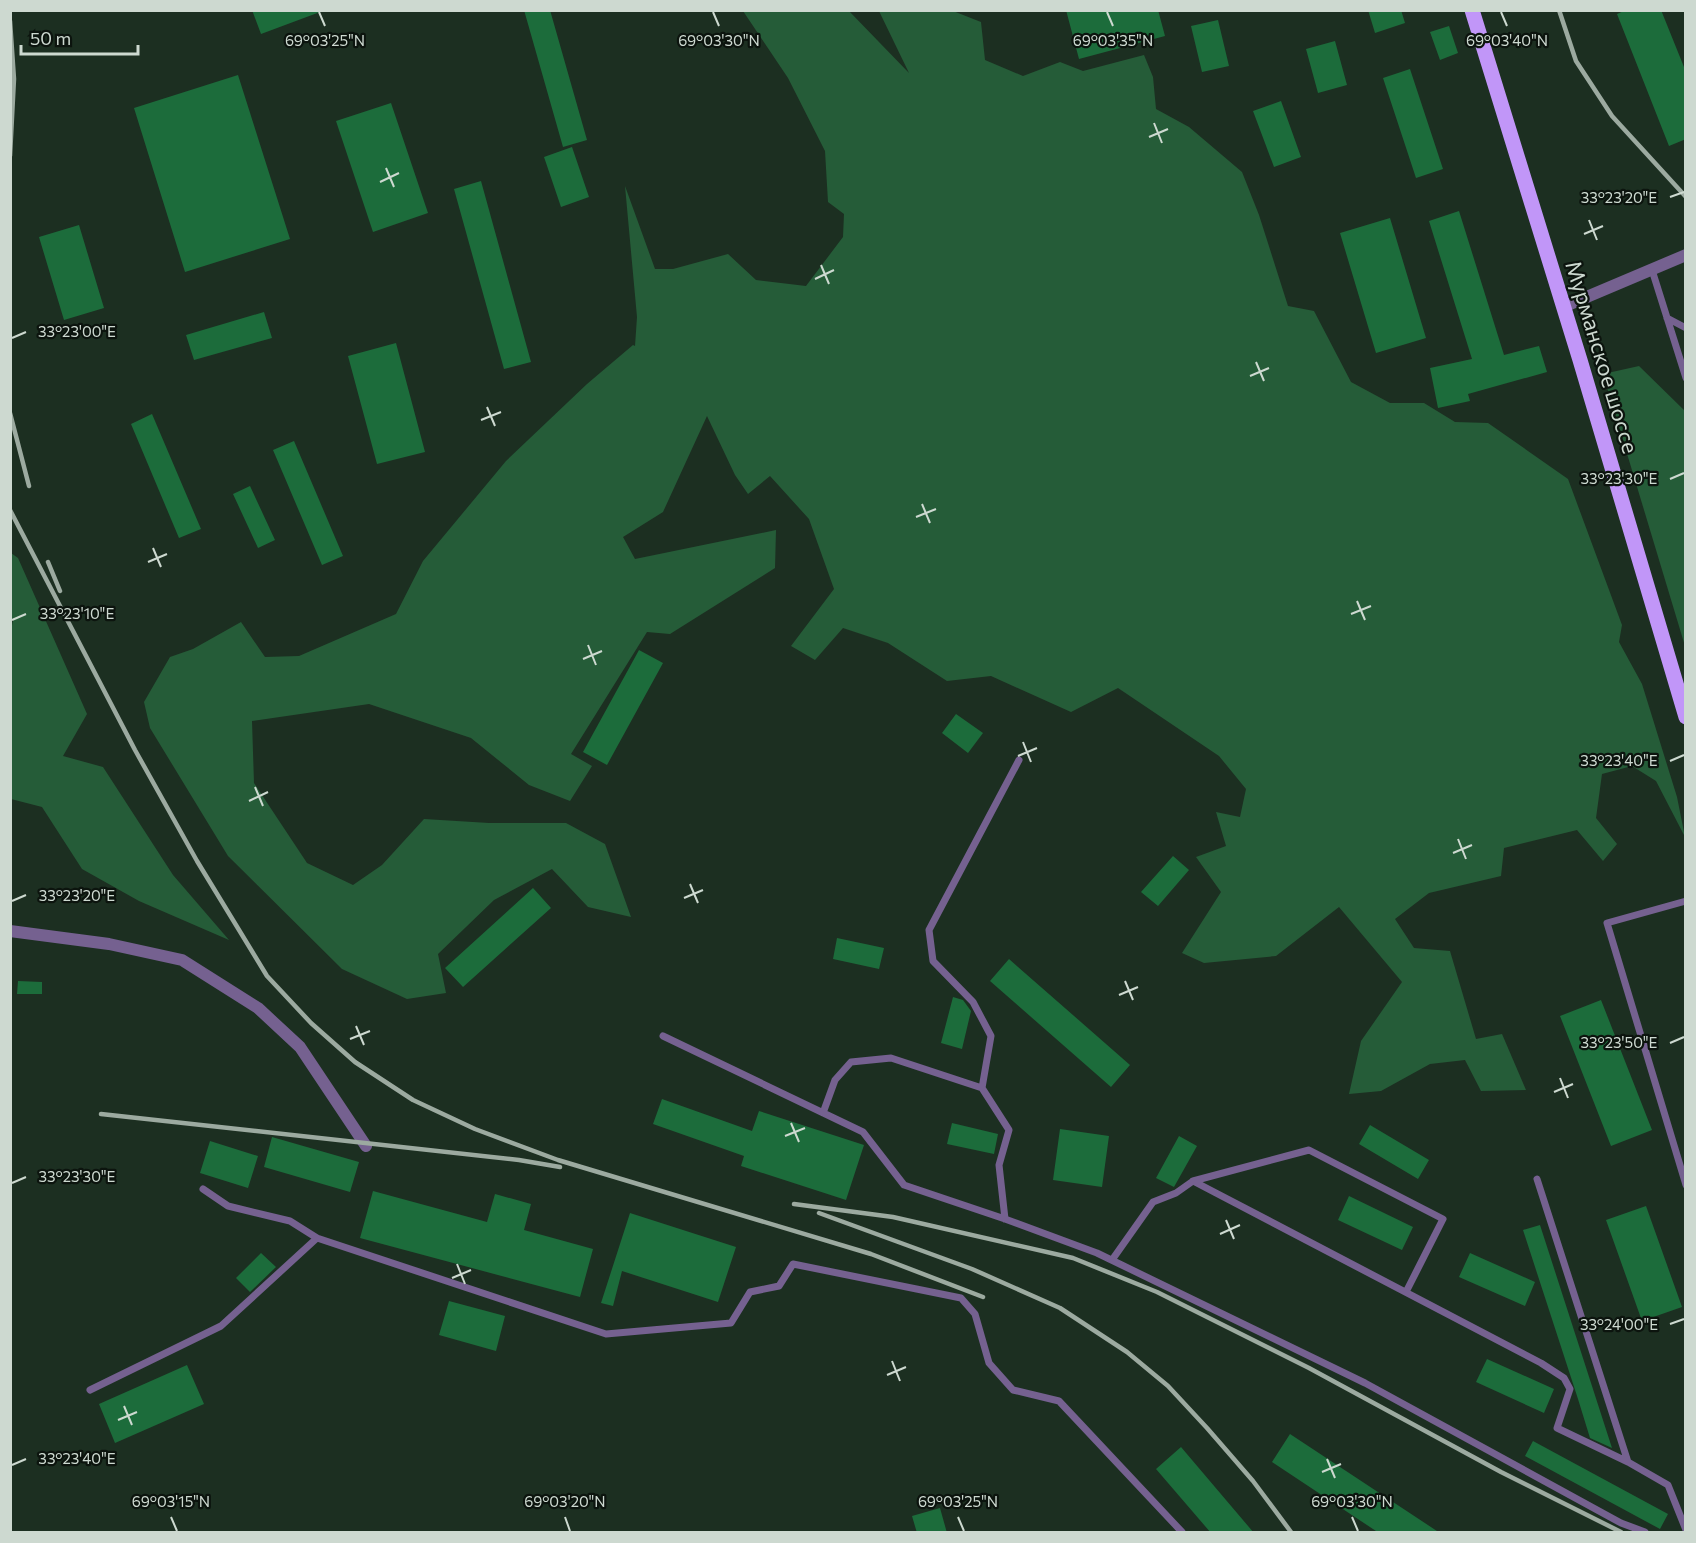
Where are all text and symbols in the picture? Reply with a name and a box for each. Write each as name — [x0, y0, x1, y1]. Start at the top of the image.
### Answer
scale bar — [21, 18, 138, 56]
text: 50 m — [30, 27, 71, 49]
text: 69°03'25"N — [285, 31, 365, 49]
text: 69°03'30"N — [678, 31, 760, 49]
text: 69°03'35"N — [1073, 31, 1153, 49]
text: 69°03'40"N — [1466, 31, 1548, 49]
text: 33°23'20"E — [1581, 188, 1657, 206]
street label: Мурманское шоссе — [1560, 257, 1645, 456]
text: 33°23'00"E — [38, 322, 116, 340]
text: 33°23'30"E — [1581, 469, 1658, 487]
text: 33°23'10"E — [40, 604, 114, 622]
text: 33°23'40"E — [1580, 751, 1658, 769]
text: 33°23'20"E — [39, 886, 115, 904]
text: 33°23'50"E — [1581, 1033, 1658, 1051]
text: 33°23'30"E — [39, 1167, 116, 1185]
text: 33°24'00"E — [1580, 1315, 1658, 1333]
text: 33°23'40"E — [38, 1449, 116, 1467]
text: 69°03'15"N — [132, 1492, 210, 1510]
text: 69°03'20"N — [524, 1492, 606, 1510]
text: 69°03'25"N — [918, 1492, 998, 1510]
text: 69°03'30"N — [1311, 1492, 1393, 1510]

